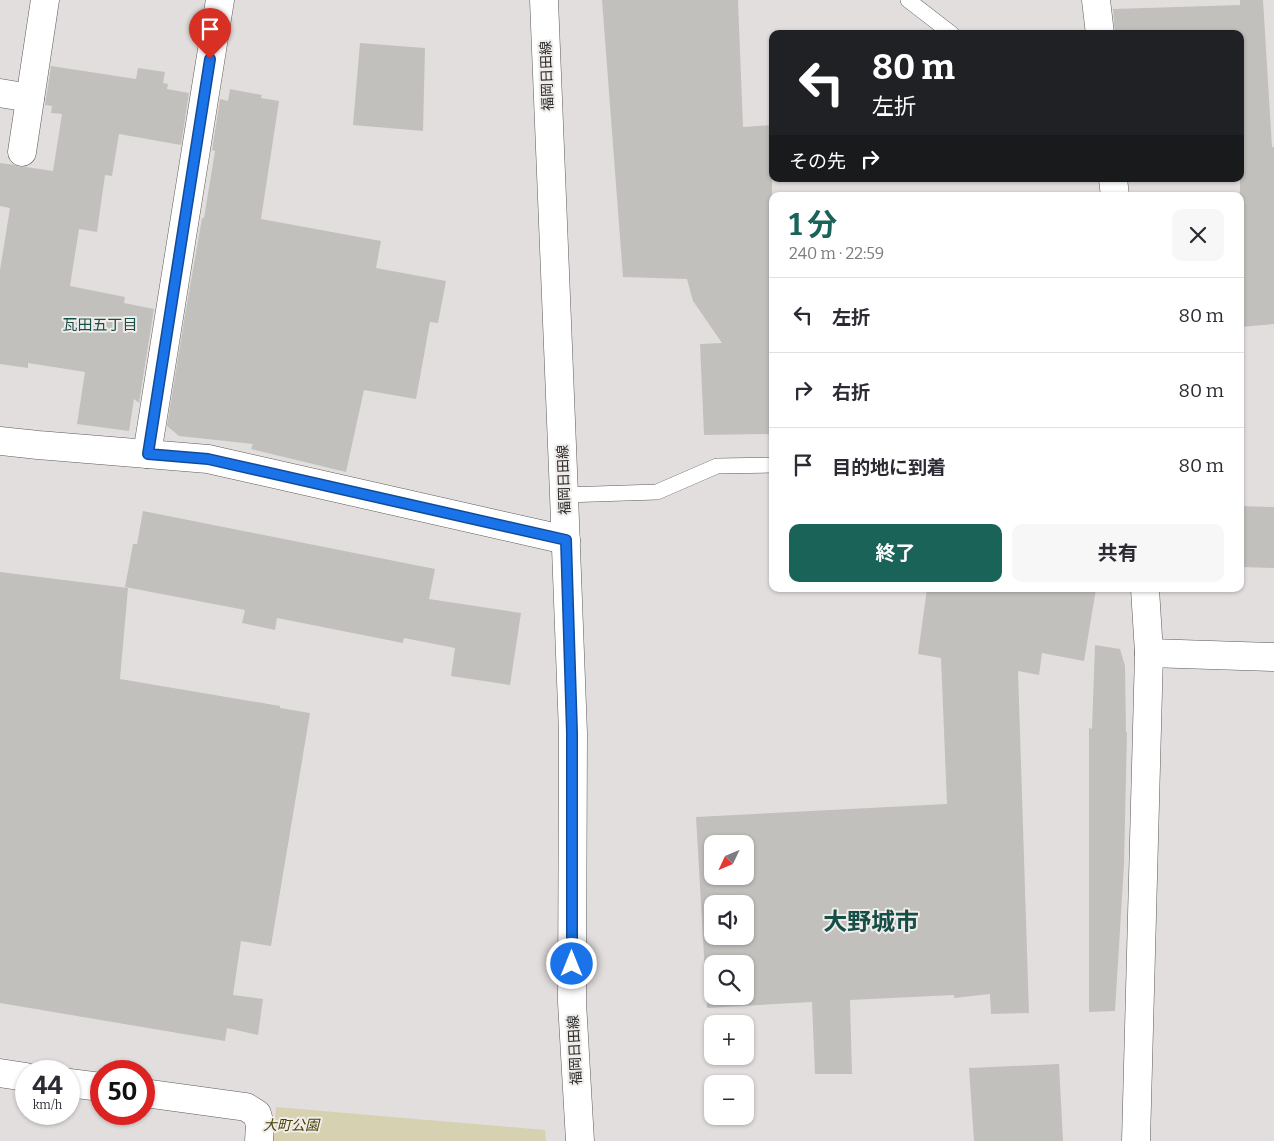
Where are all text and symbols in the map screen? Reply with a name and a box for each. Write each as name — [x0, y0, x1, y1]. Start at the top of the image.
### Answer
pin — [189, 8, 231, 59]
icon: arrive — [196, 15, 224, 43]
street label: 福岡日田線 — [537, 41, 557, 111]
text: 80 m — [872, 46, 955, 88]
icon: left — [789, 50, 854, 115]
text: 左折 — [872, 93, 916, 120]
icon: right — [856, 145, 884, 173]
text: その先 — [789, 150, 846, 173]
text: 1 分 — [789, 207, 837, 243]
button: close — [1172, 209, 1224, 261]
text: 240 m · 22:59 — [789, 244, 884, 263]
icon: left — [789, 301, 817, 329]
text: 80 m — [1178, 304, 1224, 327]
text: 左折 — [832, 306, 870, 329]
district label: 瓦田五丁目 — [62, 316, 138, 334]
icon: right — [789, 376, 817, 404]
text: 80 m — [1178, 379, 1224, 402]
text: 右折 — [832, 381, 870, 404]
street label: 福岡日田線 — [554, 445, 574, 515]
icon: arrive — [789, 451, 817, 479]
text: 80 m — [1178, 454, 1224, 477]
text: 目的地に到着 — [832, 456, 946, 479]
button: 終了 — [789, 524, 1002, 582]
button: 共有 — [1012, 524, 1224, 582]
north arrow — [704, 835, 754, 885]
map controls — [704, 835, 754, 1125]
button: sound — [704, 895, 754, 945]
district label: 大野城市 — [823, 908, 919, 936]
position arrow — [545, 937, 597, 989]
button: search — [704, 955, 754, 1005]
street label: 福岡日田線 — [565, 1015, 585, 1085]
button: + — [704, 1015, 754, 1065]
speed limit sign: 50 — [90, 1060, 155, 1125]
text: 44 — [32, 1071, 63, 1101]
button: − — [704, 1075, 754, 1125]
text: km/h — [33, 1098, 62, 1112]
park label: 大町公園 — [263, 1117, 321, 1134]

